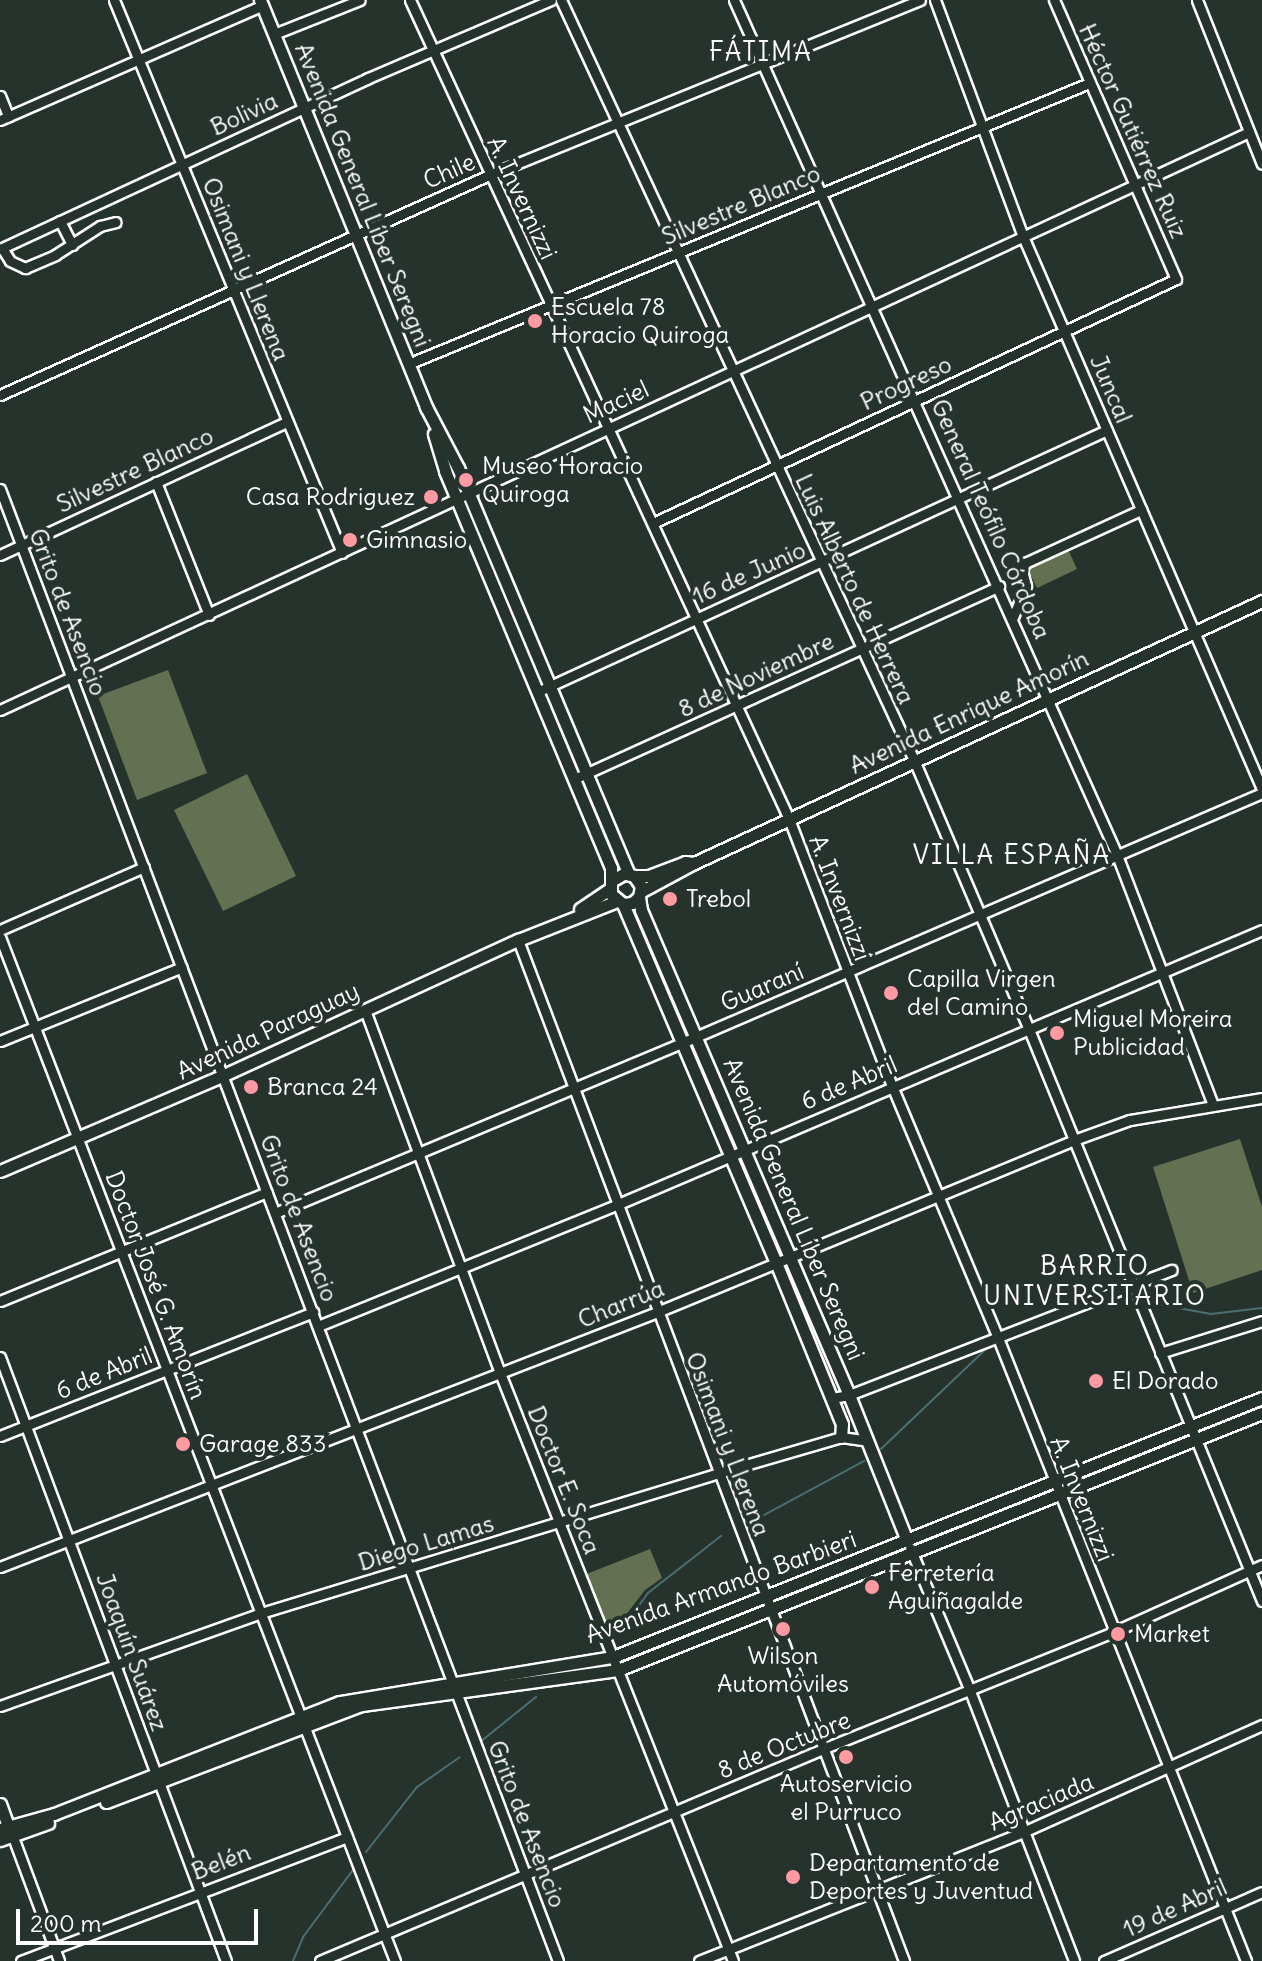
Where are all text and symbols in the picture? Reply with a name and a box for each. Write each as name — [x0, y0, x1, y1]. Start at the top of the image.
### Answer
street label: Héctor Gutiérrez Ruiz — [1073, 19, 1193, 243]
district label: FÁTIMA — [709, 36, 813, 68]
street label: Avenida General Líber Seregni — [289, 39, 437, 351]
street label: Bolivia — [206, 86, 282, 142]
street label: A. Invernizzi — [481, 132, 563, 264]
street label: Chile — [419, 147, 479, 195]
street label: Silvestre Blanco — [657, 159, 825, 251]
street label: Osimani y Llerena — [196, 173, 296, 365]
place label: Escuela 78 Horacio Quiroga — [551, 293, 729, 349]
marker: Escuela 78 Horacio Quiroga — [526, 312, 544, 330]
street label: Progreso — [856, 349, 956, 417]
street label: Juncal — [1084, 351, 1138, 427]
street label: Maciel — [579, 374, 653, 430]
street label: General Teófilo Córdoba — [925, 395, 1057, 643]
street label: Silvestre Blanco — [52, 421, 218, 519]
place label: Museo Horacio Quiroga — [482, 452, 643, 508]
street label: Luis Alberto de Herrera — [789, 469, 921, 709]
marker: Museo Horacio Quiroga — [457, 471, 475, 489]
place label: Casa Rodriguez — [246, 483, 415, 511]
marker: Casa Rodriguez — [422, 488, 440, 506]
street label: Grito de Asencio — [23, 524, 113, 700]
place label: Gimnasio — [366, 526, 467, 554]
marker: Gimnasio — [341, 531, 359, 549]
street label: 16 de Junio — [688, 535, 810, 611]
street label: 8 de Noviembre — [674, 626, 838, 724]
street label: Avenida Enrique Amorín — [845, 644, 1093, 780]
street label: A. Invernizzi — [803, 831, 877, 965]
district label: VILLA ESPAÑA — [913, 839, 1111, 871]
place label: Trebol — [686, 885, 751, 913]
marker: Trebol — [661, 890, 679, 908]
street label: Guaraní — [716, 957, 808, 1017]
place label: Capilla Virgen del Camino — [907, 965, 1056, 1021]
street label: Avenida Paraguay — [172, 976, 364, 1086]
marker: Capilla Virgen del Camino — [882, 984, 900, 1002]
place label: Miguel Moreira Publicidad — [1073, 1005, 1232, 1061]
marker: Miguel Moreira Publicidad — [1048, 1024, 1066, 1042]
street label: 6 de Abril — [797, 1050, 901, 1116]
street label: Avenida General Líber Seregni — [717, 1054, 871, 1364]
place label: Branca 24 — [267, 1073, 378, 1101]
marker: Branca 24 — [242, 1078, 260, 1096]
street label: Grito de Asencio — [254, 1130, 344, 1306]
street label: Doctor José G. Amorín — [99, 1167, 213, 1403]
district label: BARRIO UNIVERSITARIO — [983, 1250, 1207, 1312]
street label: Charrúa — [574, 1274, 668, 1334]
street label: 6 de Abril — [52, 1341, 156, 1405]
street label: Osimani y Llerena — [680, 1348, 776, 1540]
place label: El Dorado — [1112, 1367, 1218, 1395]
marker: El Dorado — [1087, 1372, 1105, 1390]
street label: Doctor E. Soca — [521, 1402, 607, 1558]
place label: Garage 833 — [199, 1430, 326, 1458]
street label: A. Invernizzi — [1044, 1432, 1120, 1566]
marker: Garage 833 — [174, 1435, 192, 1453]
street label: Diego Lamas — [355, 1509, 497, 1577]
street label: Avenida Armando Barbieri — [582, 1525, 860, 1649]
place label: Ferretería Aguiñagalde — [888, 1559, 1023, 1615]
street label: Joaquín Suárez — [90, 1569, 174, 1735]
marker: Ferretería Aguiñagalde — [863, 1578, 881, 1596]
marker: Wilson Automóviles — [774, 1620, 792, 1638]
place label: Market — [1134, 1620, 1210, 1648]
marker: Market — [1109, 1625, 1127, 1643]
place label: Wilson Automóviles — [717, 1642, 849, 1698]
street label: 8 de Octubre — [714, 1705, 854, 1785]
street label: Grito de Asencio — [482, 1736, 572, 1912]
marker: Autoservicio el Purruco — [837, 1748, 855, 1766]
street label: Agraciada — [984, 1767, 1098, 1837]
place label: Autoservicio el Purruco — [780, 1770, 912, 1826]
street label: Belén — [187, 1838, 255, 1886]
place label: Departamento de Deportes y Juventud — [809, 1849, 1033, 1905]
marker: Departamento de Deportes y Juventud — [784, 1868, 802, 1886]
street label: 19 de Abril — [1118, 1872, 1232, 1944]
scale bar — [20, 1893, 262, 1943]
text: 200 m — [30, 1908, 102, 1938]

